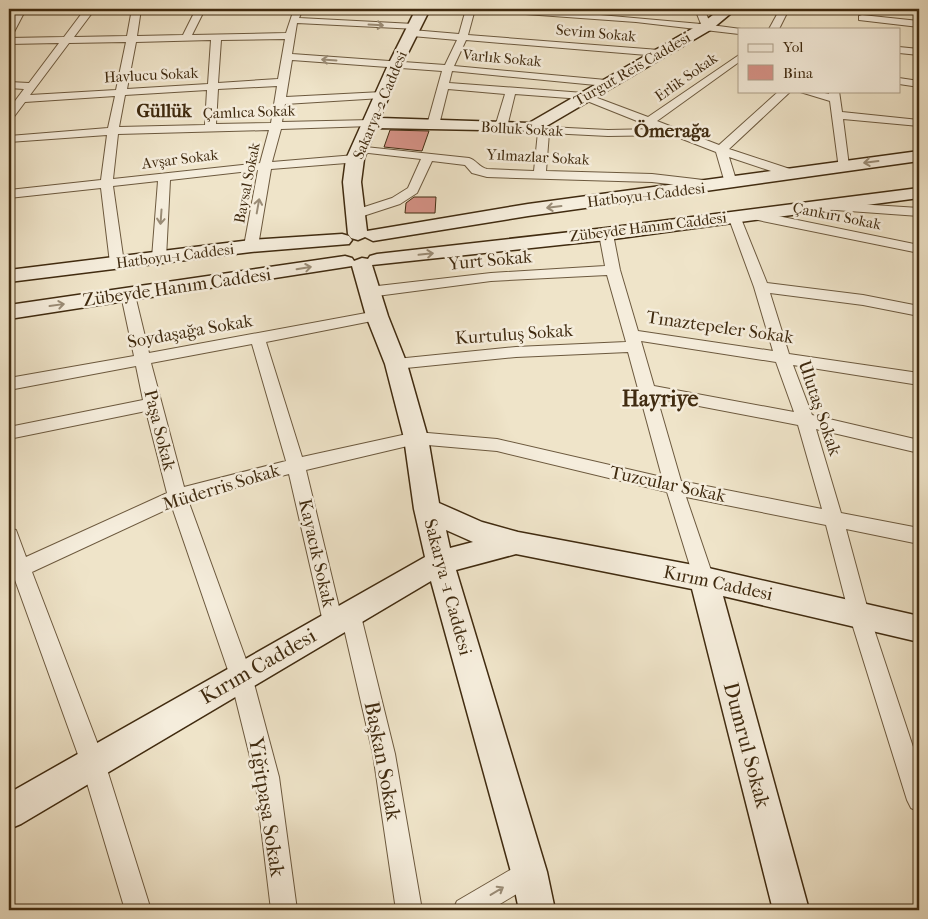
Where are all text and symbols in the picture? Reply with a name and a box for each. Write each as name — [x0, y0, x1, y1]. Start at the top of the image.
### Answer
one-way arrow — [368, 21, 384, 30]
street label: Sevim Sokak — [555, 21, 637, 45]
street label: Turgut Reis Caddesi — [570, 28, 694, 110]
legend — [738, 28, 900, 92]
text: Yol — [782, 38, 803, 56]
street label: Varlık Sokak — [461, 45, 542, 70]
street label: Sakarya-2 Caddesi — [349, 48, 411, 162]
street label: Erlik Sokak — [651, 49, 721, 105]
one-way arrow — [321, 55, 337, 65]
street label: Havlucu Sokak — [103, 64, 199, 86]
text: Bina — [783, 64, 814, 82]
district label: Güllük — [136, 100, 193, 122]
street label: Çamlıca Sokak — [202, 101, 296, 123]
street label: Bolluk Sokak — [480, 118, 564, 140]
district label: Ömerağa — [634, 119, 711, 142]
street label: Baysal Sokak — [230, 141, 264, 225]
street label: Avşar Sokak — [140, 145, 219, 173]
street label: Yılmazlar Sokak — [485, 145, 590, 169]
one-way arrow — [863, 157, 879, 167]
street label: Hatboyu-1 Caddesi — [586, 179, 707, 211]
one-way arrow — [253, 198, 263, 214]
street label: Çankırı Sokak — [791, 199, 883, 233]
one-way arrow — [546, 202, 562, 212]
street label: Zübeyde Hanım Caddesi — [568, 208, 728, 246]
one-way arrow — [157, 209, 166, 225]
street label: Hatboyu-1 Caddesi — [115, 240, 236, 272]
street label: Yurt Sokak — [446, 246, 534, 275]
one-way arrow — [418, 249, 434, 259]
one-way arrow — [296, 263, 312, 273]
street label: Zübeyde Hanım Caddesi — [82, 264, 273, 311]
one-way arrow — [49, 300, 65, 310]
street label: Tınaztepeler Sokak — [645, 307, 796, 348]
street label: Soydaşağa Sokak — [126, 310, 255, 353]
street label: Kurtuluş Sokak — [454, 320, 574, 349]
street label: Ulutaş Sokak — [793, 358, 846, 459]
district label: Hayriye — [622, 386, 698, 412]
street label: Paşa Sokak — [139, 387, 180, 474]
street label: Müderris Sokak — [160, 459, 283, 515]
street label: Tuzcular Sokak — [608, 462, 728, 507]
street label: Kayacık Sokak — [294, 497, 339, 610]
street label: Sakarya -1 Caddesi — [419, 517, 476, 658]
street label: Kırım Caddesi — [661, 562, 775, 605]
street label: Kırım Caddesi — [196, 623, 320, 709]
street label: Dumrul Sokak — [719, 679, 775, 811]
street label: Başkan Sokak — [360, 699, 406, 823]
street label: Yiğitpaşa Sokak — [244, 735, 290, 879]
one-way arrow — [490, 886, 504, 896]

